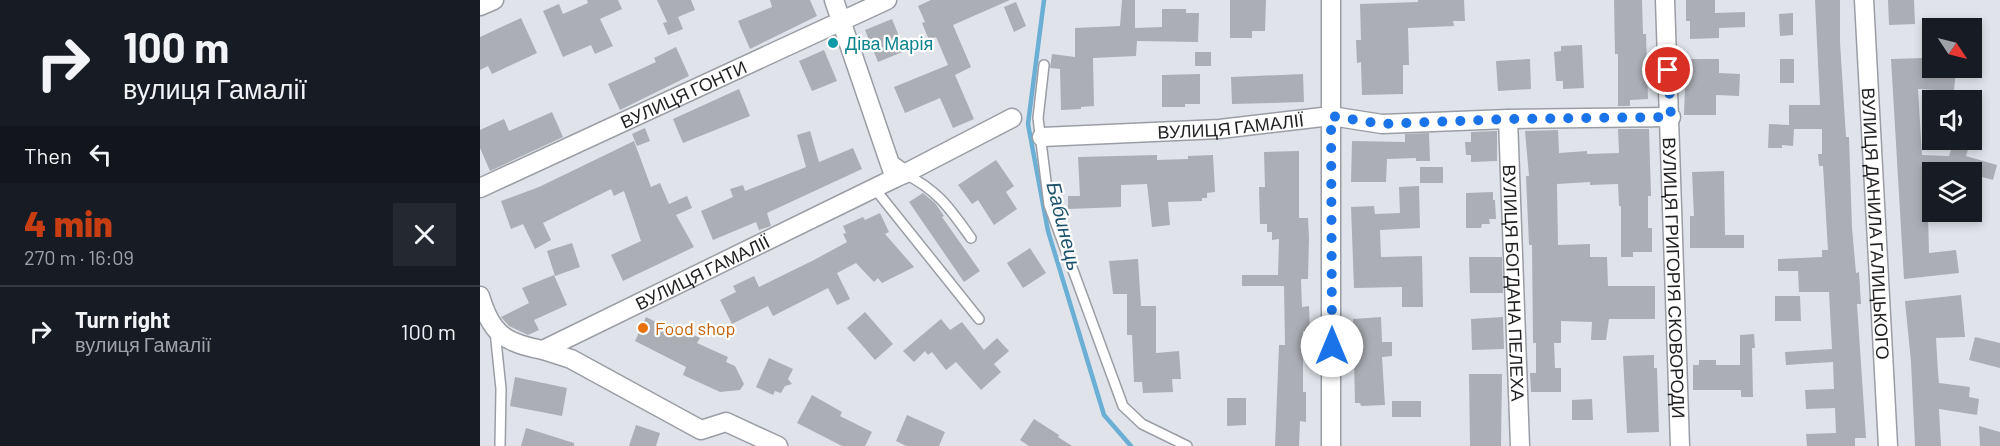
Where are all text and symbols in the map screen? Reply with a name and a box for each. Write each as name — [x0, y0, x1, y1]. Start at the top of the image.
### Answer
north arrow — [1922, 18, 1982, 78]
map controls — [1922, 18, 1982, 222]
text: 100 m — [123, 21, 229, 71]
icon: right — [24, 24, 102, 102]
place label: Діва Марія — [845, 32, 933, 54]
marker: Діва Марія — [826, 36, 840, 50]
pin — [1642, 44, 1693, 95]
icon: arrive — [1651, 53, 1684, 86]
street label: ВУЛИЦЯ ГОНТИ — [617, 55, 750, 133]
text: вулиця Гамалії — [123, 72, 307, 104]
street label: ВУЛИЦЯ ДАНИЛА ГАЛИЦЬКОГО — [1858, 87, 1894, 360]
button: sound — [1922, 90, 1982, 150]
street label: ВУЛИЦЯ ГАМАЛІЇ — [1157, 108, 1305, 143]
street label: ВУЛИЦЯ ГРИГОРІЯ СКОВОРОДИ — [1659, 137, 1690, 419]
icon: left — [84, 138, 117, 171]
text: Then — [24, 142, 72, 168]
button: layers — [1922, 162, 1982, 222]
street label: ВУЛИЦЯ БОГДАНА ПЕЛЕХА — [1499, 164, 1529, 402]
water label: Бабинець — [1042, 179, 1088, 273]
text: 4 min — [24, 201, 113, 244]
button: close — [393, 203, 456, 266]
street label: ВУЛИЦЯ ГАМАЛІЇ — [632, 230, 773, 314]
text: 270 m · 16:09 — [24, 245, 134, 269]
text: Turn right — [75, 306, 170, 332]
position arrow — [1300, 314, 1364, 378]
icon: right — [24, 315, 57, 348]
place label: Food shop — [655, 317, 736, 339]
text: 100 m — [401, 318, 456, 344]
marker: Food shop — [636, 321, 650, 335]
text: вулиця Гамалії — [75, 332, 211, 356]

